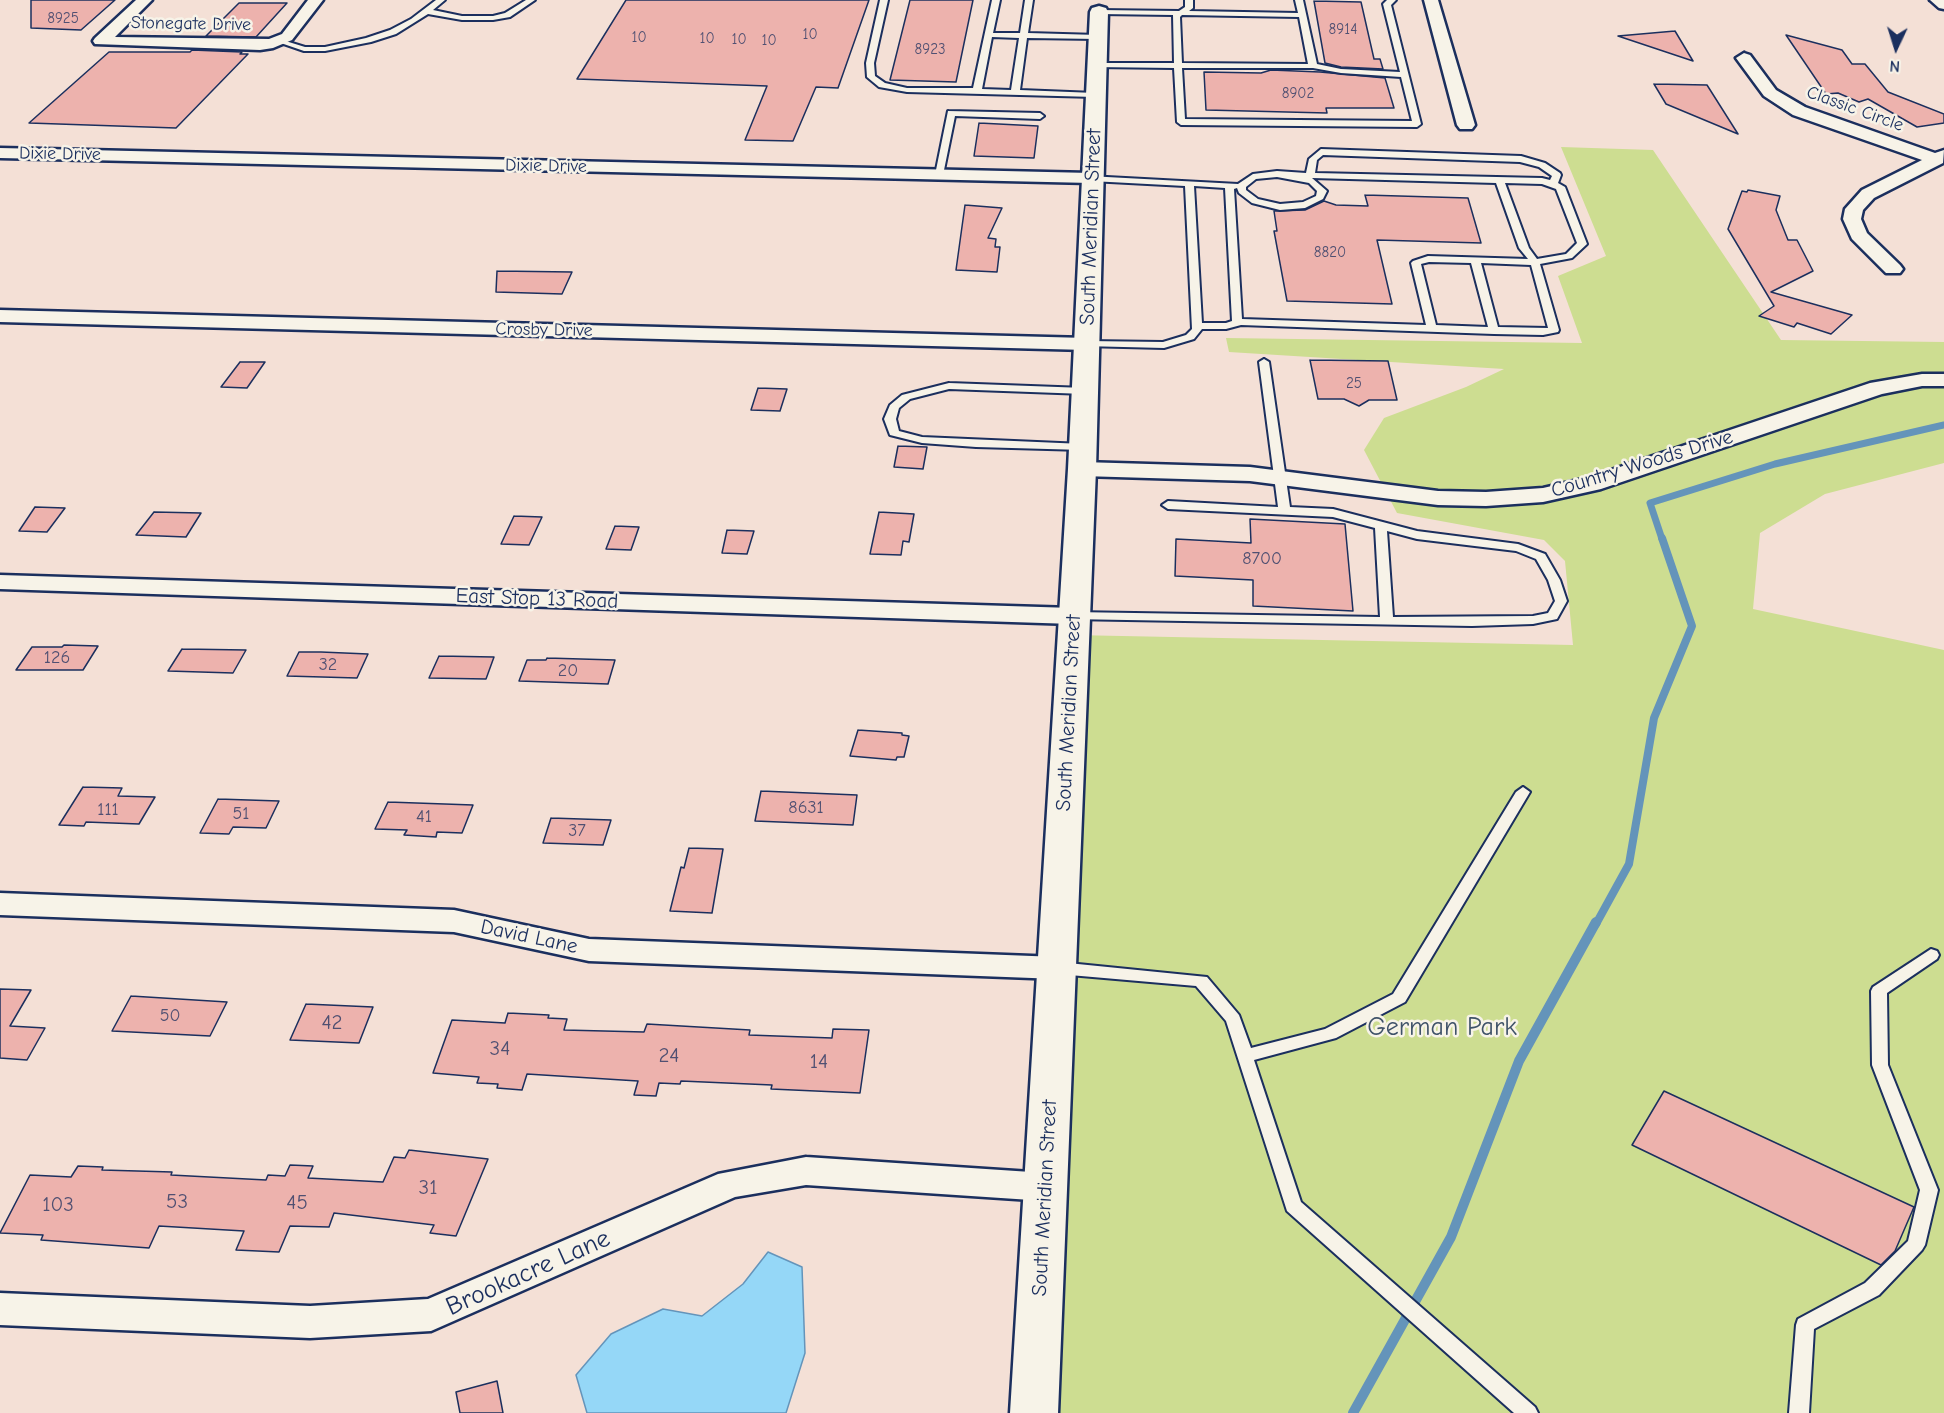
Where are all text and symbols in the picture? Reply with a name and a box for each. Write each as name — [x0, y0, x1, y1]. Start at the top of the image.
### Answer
house number: 8925 — [47, 10, 79, 28]
street label: Stonegate Drive — [131, 12, 251, 36]
north arrow — [1866, 18, 1926, 78]
house number: 8914 — [1329, 21, 1357, 39]
house number: 10 — [802, 26, 818, 44]
house number: 10 — [631, 29, 647, 47]
house number: 10 — [699, 30, 715, 48]
house number: 10 — [731, 31, 747, 49]
house number: 10 — [761, 32, 777, 50]
house number: 8923 — [914, 41, 946, 59]
text: N — [1889, 57, 1901, 75]
street label: Classic Circle — [1804, 82, 1906, 136]
house number: 8902 — [1282, 85, 1314, 103]
street label: South Meridian Street — [1075, 128, 1107, 326]
street label: Dixie Drive — [19, 142, 101, 166]
street label: Dixie Drive — [505, 154, 587, 178]
house number: 8820 — [1314, 244, 1346, 262]
street label: Crosby Drive — [495, 318, 593, 342]
house number: 25 — [1346, 375, 1362, 393]
street label: Country Woods Drive — [1548, 424, 1736, 504]
house number: 8700 — [1242, 548, 1282, 570]
street label: East Stop 13 Road — [455, 584, 619, 614]
street label: South Meridian Street — [1051, 614, 1087, 812]
house number: 126 — [44, 647, 70, 669]
house number: 32 — [319, 654, 337, 676]
house number: 20 — [558, 660, 578, 682]
house number: 8631 — [788, 797, 824, 819]
house number: 111 — [97, 799, 119, 821]
house number: 51 — [233, 803, 249, 825]
house number: 41 — [416, 806, 432, 828]
house number: 37 — [568, 820, 586, 842]
street label: David Lane — [478, 914, 580, 960]
house number: 50 — [160, 1005, 180, 1027]
house number: 42 — [321, 1010, 343, 1036]
park label: German Park — [1367, 1012, 1517, 1044]
house number: 34 — [490, 1036, 510, 1062]
house number: 24 — [658, 1043, 680, 1069]
house number: 14 — [810, 1049, 828, 1075]
street label: South Meridian Street — [1027, 1099, 1063, 1297]
house number: 31 — [419, 1175, 437, 1201]
house number: 53 — [166, 1189, 188, 1215]
house number: 45 — [286, 1190, 308, 1216]
house number: 103 — [42, 1192, 74, 1218]
street label: Brookacre Lane — [441, 1223, 615, 1323]

